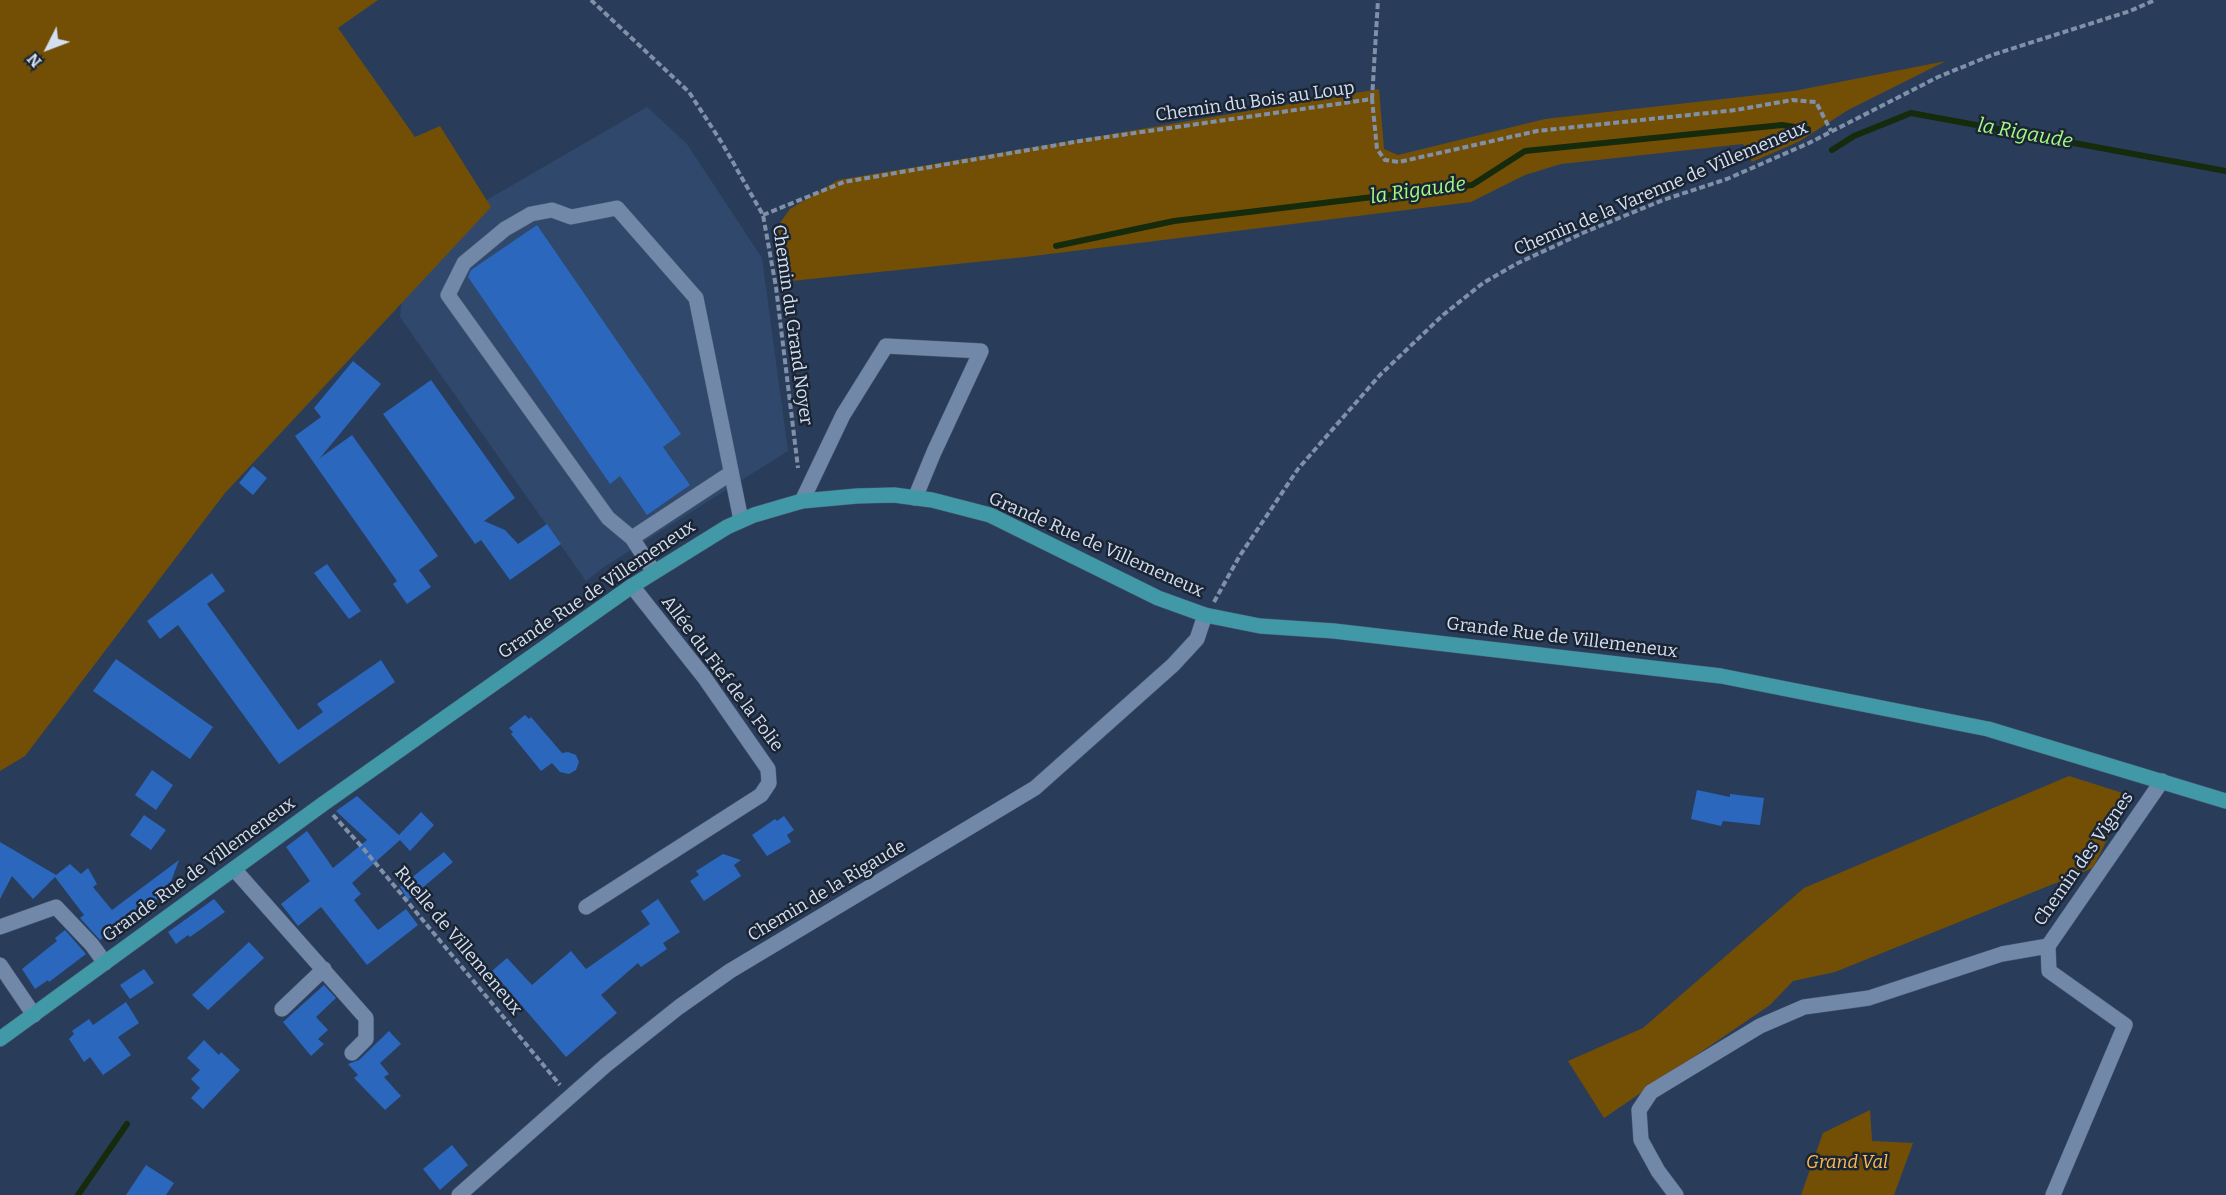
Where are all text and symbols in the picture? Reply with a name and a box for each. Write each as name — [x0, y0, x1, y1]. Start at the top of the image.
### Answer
north arrow — [18, 18, 78, 78]
text: N — [23, 49, 45, 71]
street label: Chemin du Bois au Loup — [1154, 77, 1356, 127]
water label: la Rigaude — [1976, 114, 2074, 154]
street label: Chemin de la Varenne de Villemeneux — [1511, 117, 1811, 261]
water label: la Rigaude — [1369, 172, 1467, 210]
street label: Chemin du Grand Noyer — [767, 223, 817, 427]
street label: Grande Rue de Villemeneux — [985, 488, 1207, 602]
street label: Grande Rue de Villemeneux — [494, 516, 700, 664]
street label: Allée du Fief de la Folie — [656, 592, 788, 756]
street label: Grande Rue de Villemeneux — [1445, 613, 1679, 663]
street label: Chemin des Vignes — [2030, 788, 2138, 930]
street label: Grande Rue de Villemeneux — [98, 793, 300, 947]
street label: Chemin de la Rigaude — [744, 835, 910, 947]
street label: Ruelle de Villemeneux — [390, 862, 526, 1020]
park label: Grand Val — [1806, 1152, 1888, 1174]

